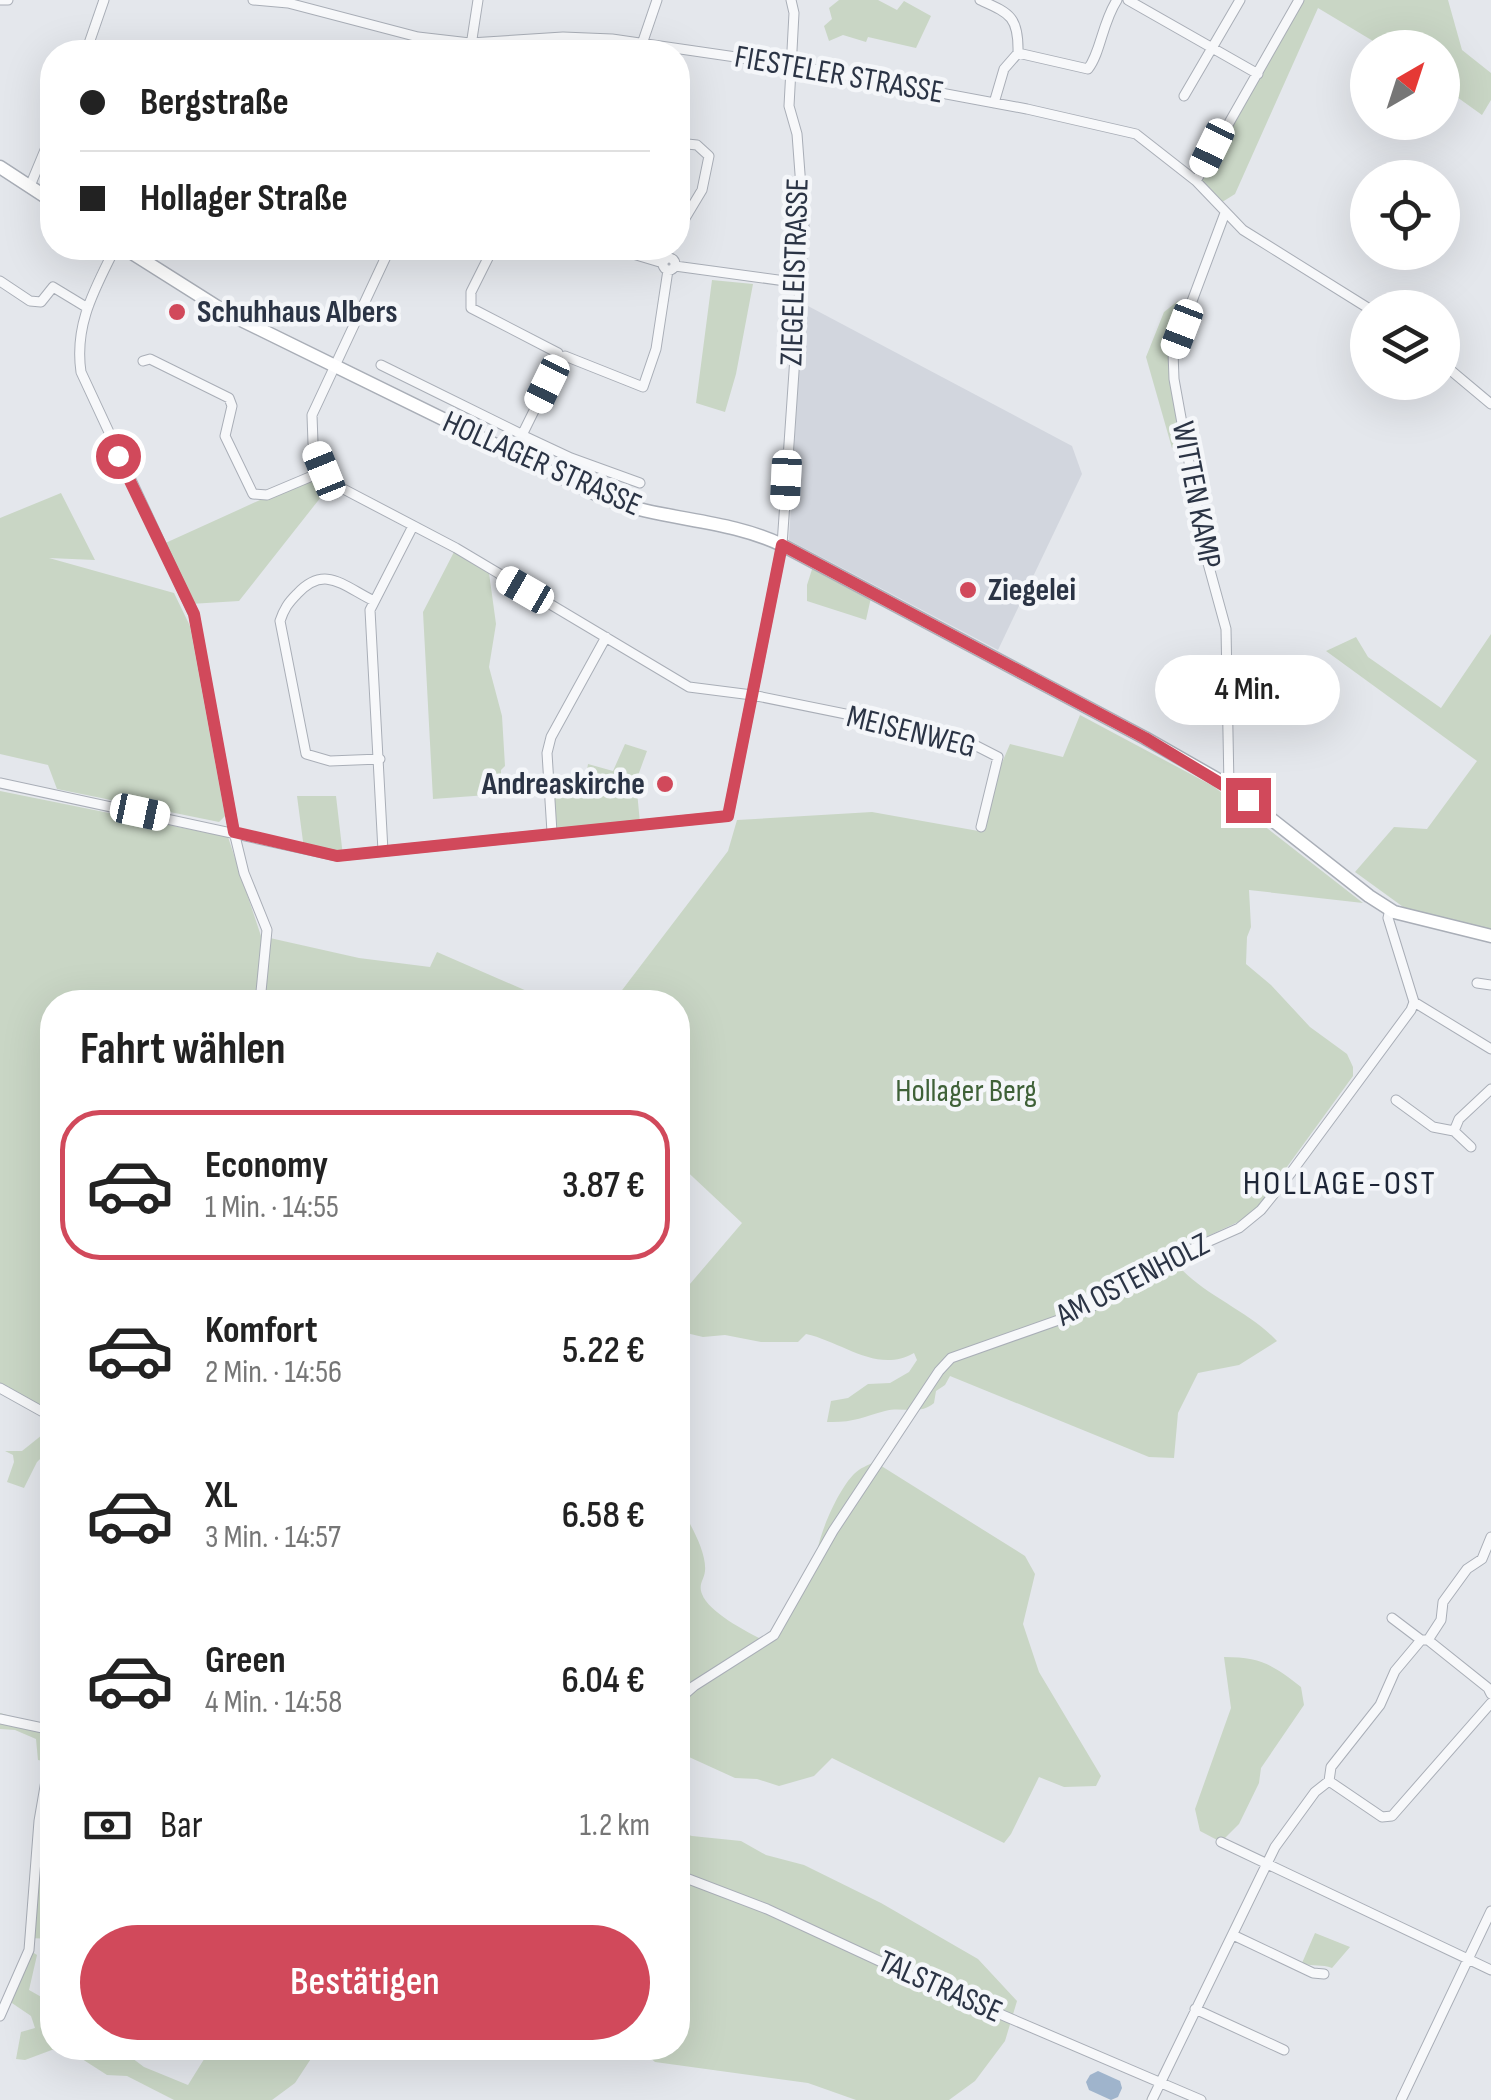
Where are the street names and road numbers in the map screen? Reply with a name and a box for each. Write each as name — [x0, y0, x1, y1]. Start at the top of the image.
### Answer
street label: FIESTELER STRASSE — [731, 37, 947, 113]
street label: ZIEGELEISTRASSE — [772, 177, 818, 367]
street label: HOLLAGER STRASSE — [437, 403, 647, 525]
street label: WITTEN KAMP — [1163, 418, 1229, 572]
street label: MEISENWEG — [842, 697, 980, 767]
street label: AM OSTENHOLZ — [1049, 1225, 1216, 1336]
street label: TALSTRASSE — [872, 1942, 1008, 2032]

